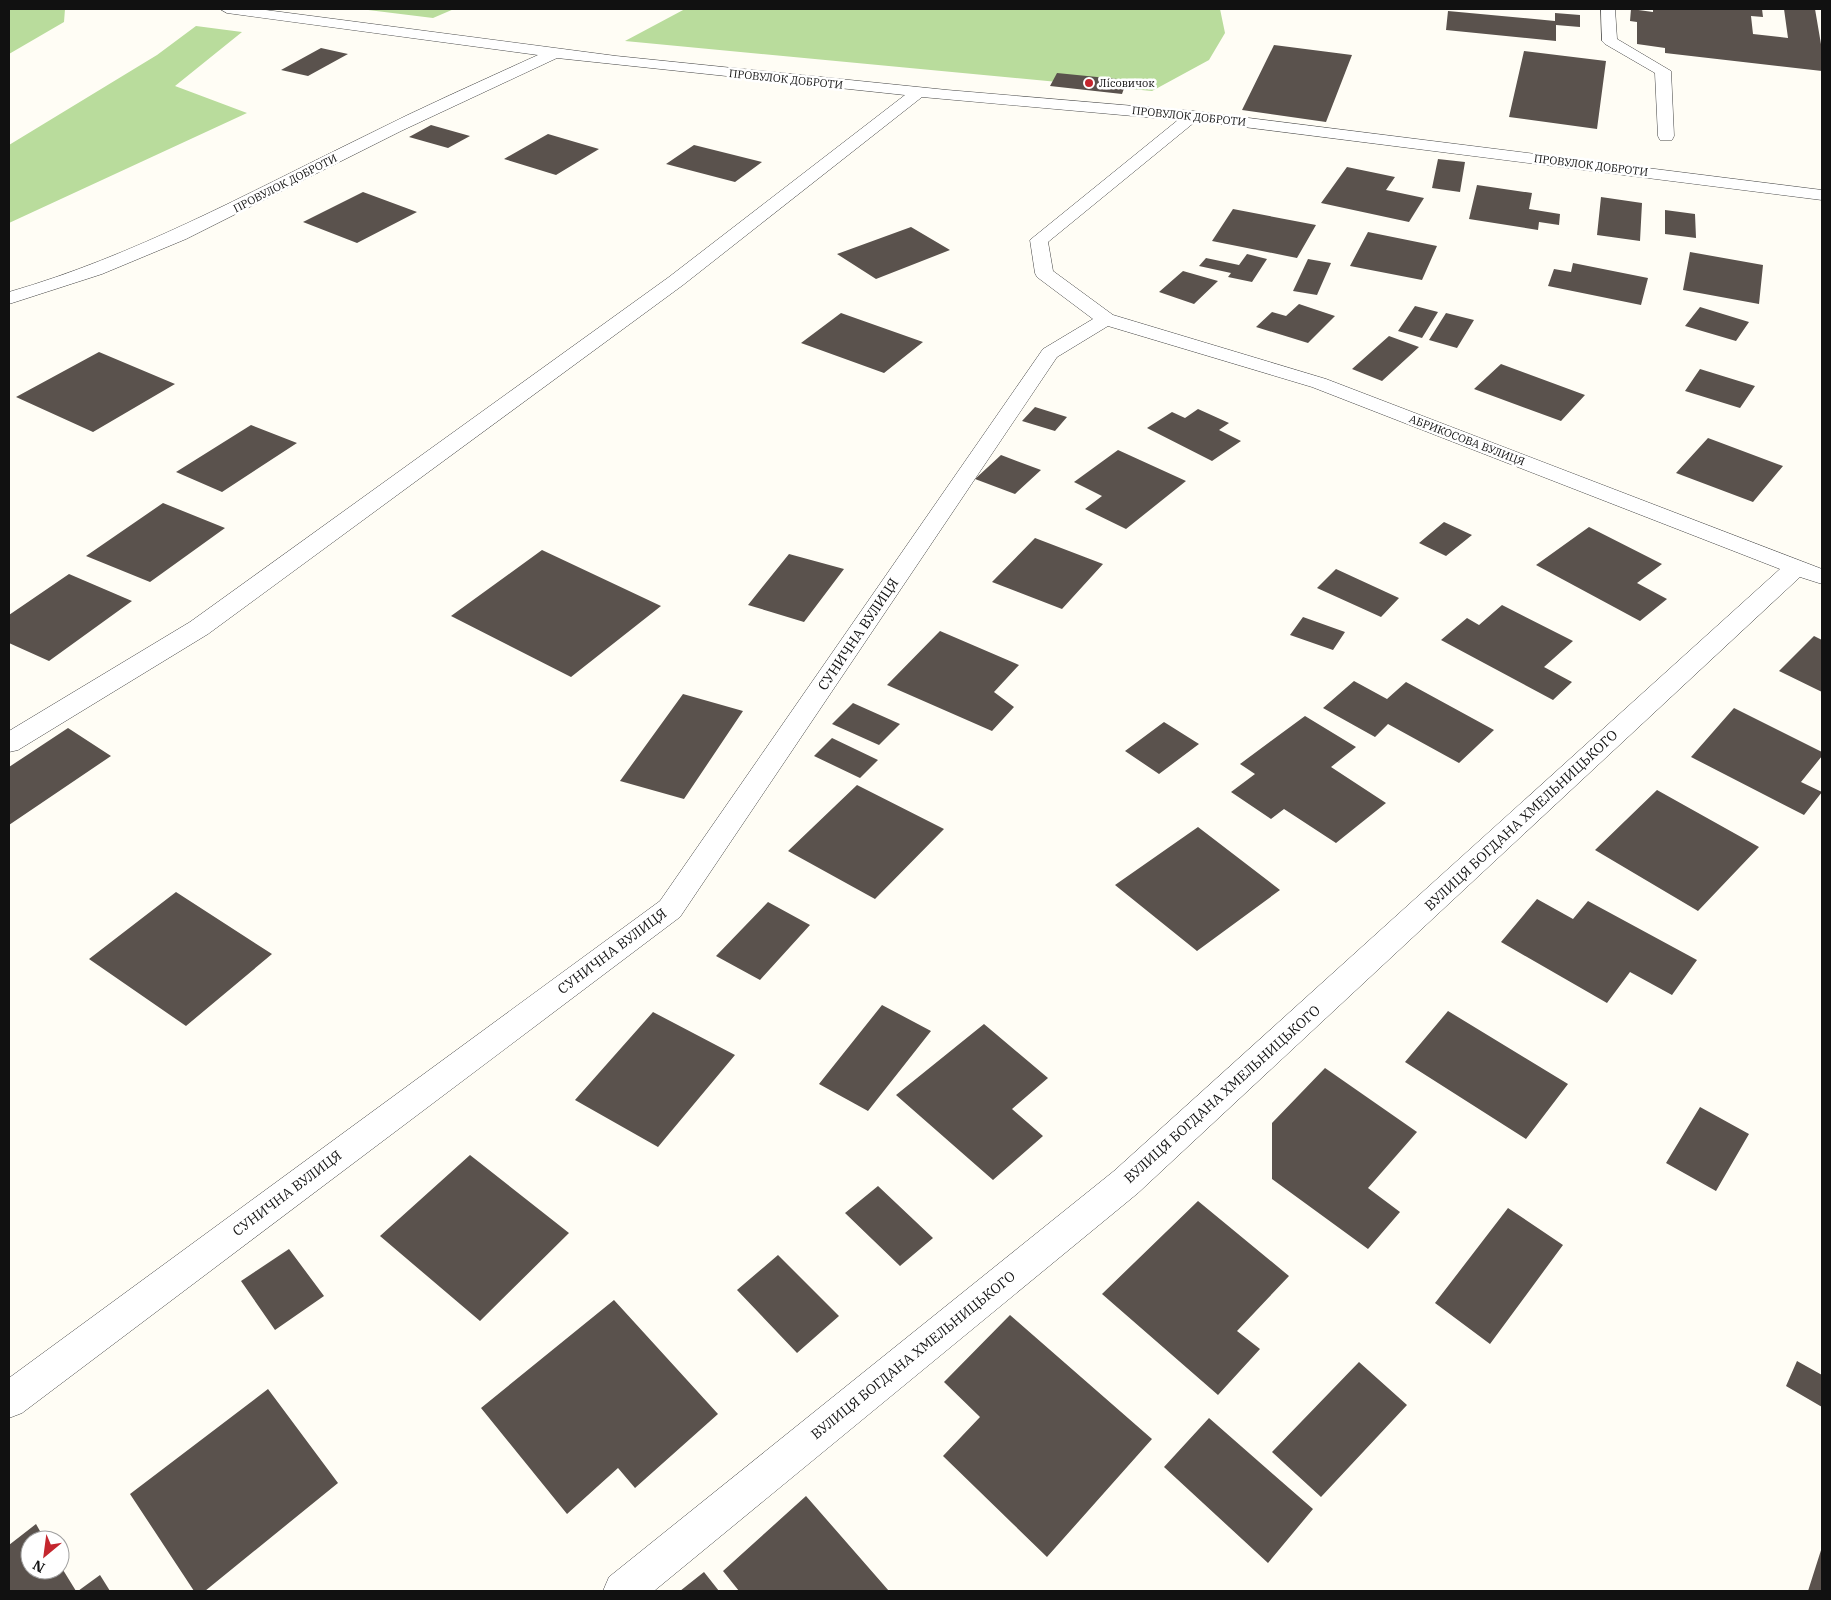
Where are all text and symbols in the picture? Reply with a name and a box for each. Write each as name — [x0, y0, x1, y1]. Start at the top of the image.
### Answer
street label: ПРОВУЛОК ДОБРОТИ — [728, 66, 844, 92]
place label: Лісовичок — [1099, 76, 1155, 90]
marker: Лісовичок — [1083, 77, 1095, 89]
street label: ПРОВУЛОК ДОБРОТИ — [1131, 103, 1247, 129]
street label: ПРОВУЛОК ДОБРОТИ — [231, 151, 340, 215]
street label: ПРОВУЛОК ДОБРОТИ — [1533, 151, 1649, 179]
street label: АБРИКОСОВА ВУЛИЦЯ — [1407, 411, 1527, 469]
street label: СУНИЧНА ВУЛИЦЯ — [814, 574, 902, 694]
street label: ВУЛИЦЯ БОГДАНА ХМЕЛЬНИЦЬКОГО — [1421, 726, 1621, 914]
street label: СУНИЧНА ВУЛИЦЯ — [554, 904, 670, 998]
street label: ВУЛИЦЯ БОГДАНА ХМЕЛЬНИЦЬКОГО — [1120, 1001, 1324, 1187]
street label: СУНИЧНА ВУЛИЦЯ — [229, 1146, 345, 1240]
street label: ВУЛИЦЯ БОГДАНА ХМЕЛЬНИЦЬКОГО — [807, 1267, 1019, 1443]
north arrow — [20, 1530, 70, 1580]
text: N — [29, 1556, 48, 1577]

